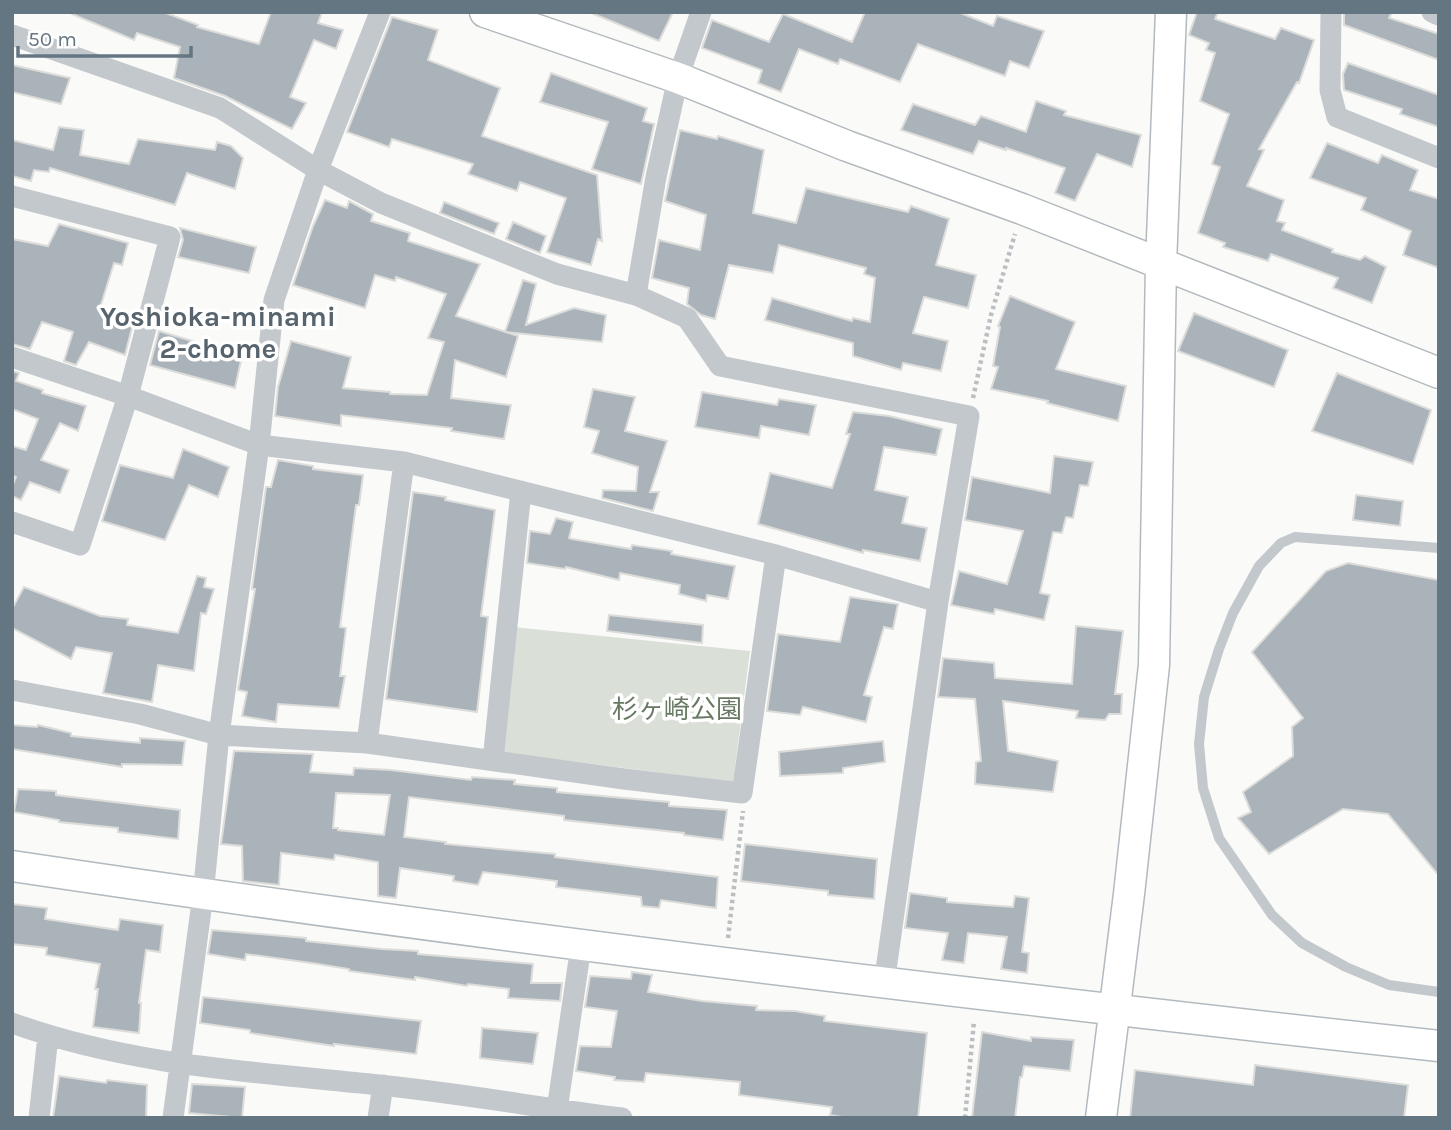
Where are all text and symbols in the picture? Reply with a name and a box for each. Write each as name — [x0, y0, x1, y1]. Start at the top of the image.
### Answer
scale bar — [18, 14, 191, 58]
text: 50 m — [28, 27, 77, 51]
district label: Yoshioka-minami 2-chome — [100, 300, 336, 365]
park label: 杉ヶ崎公園 — [612, 694, 742, 725]

